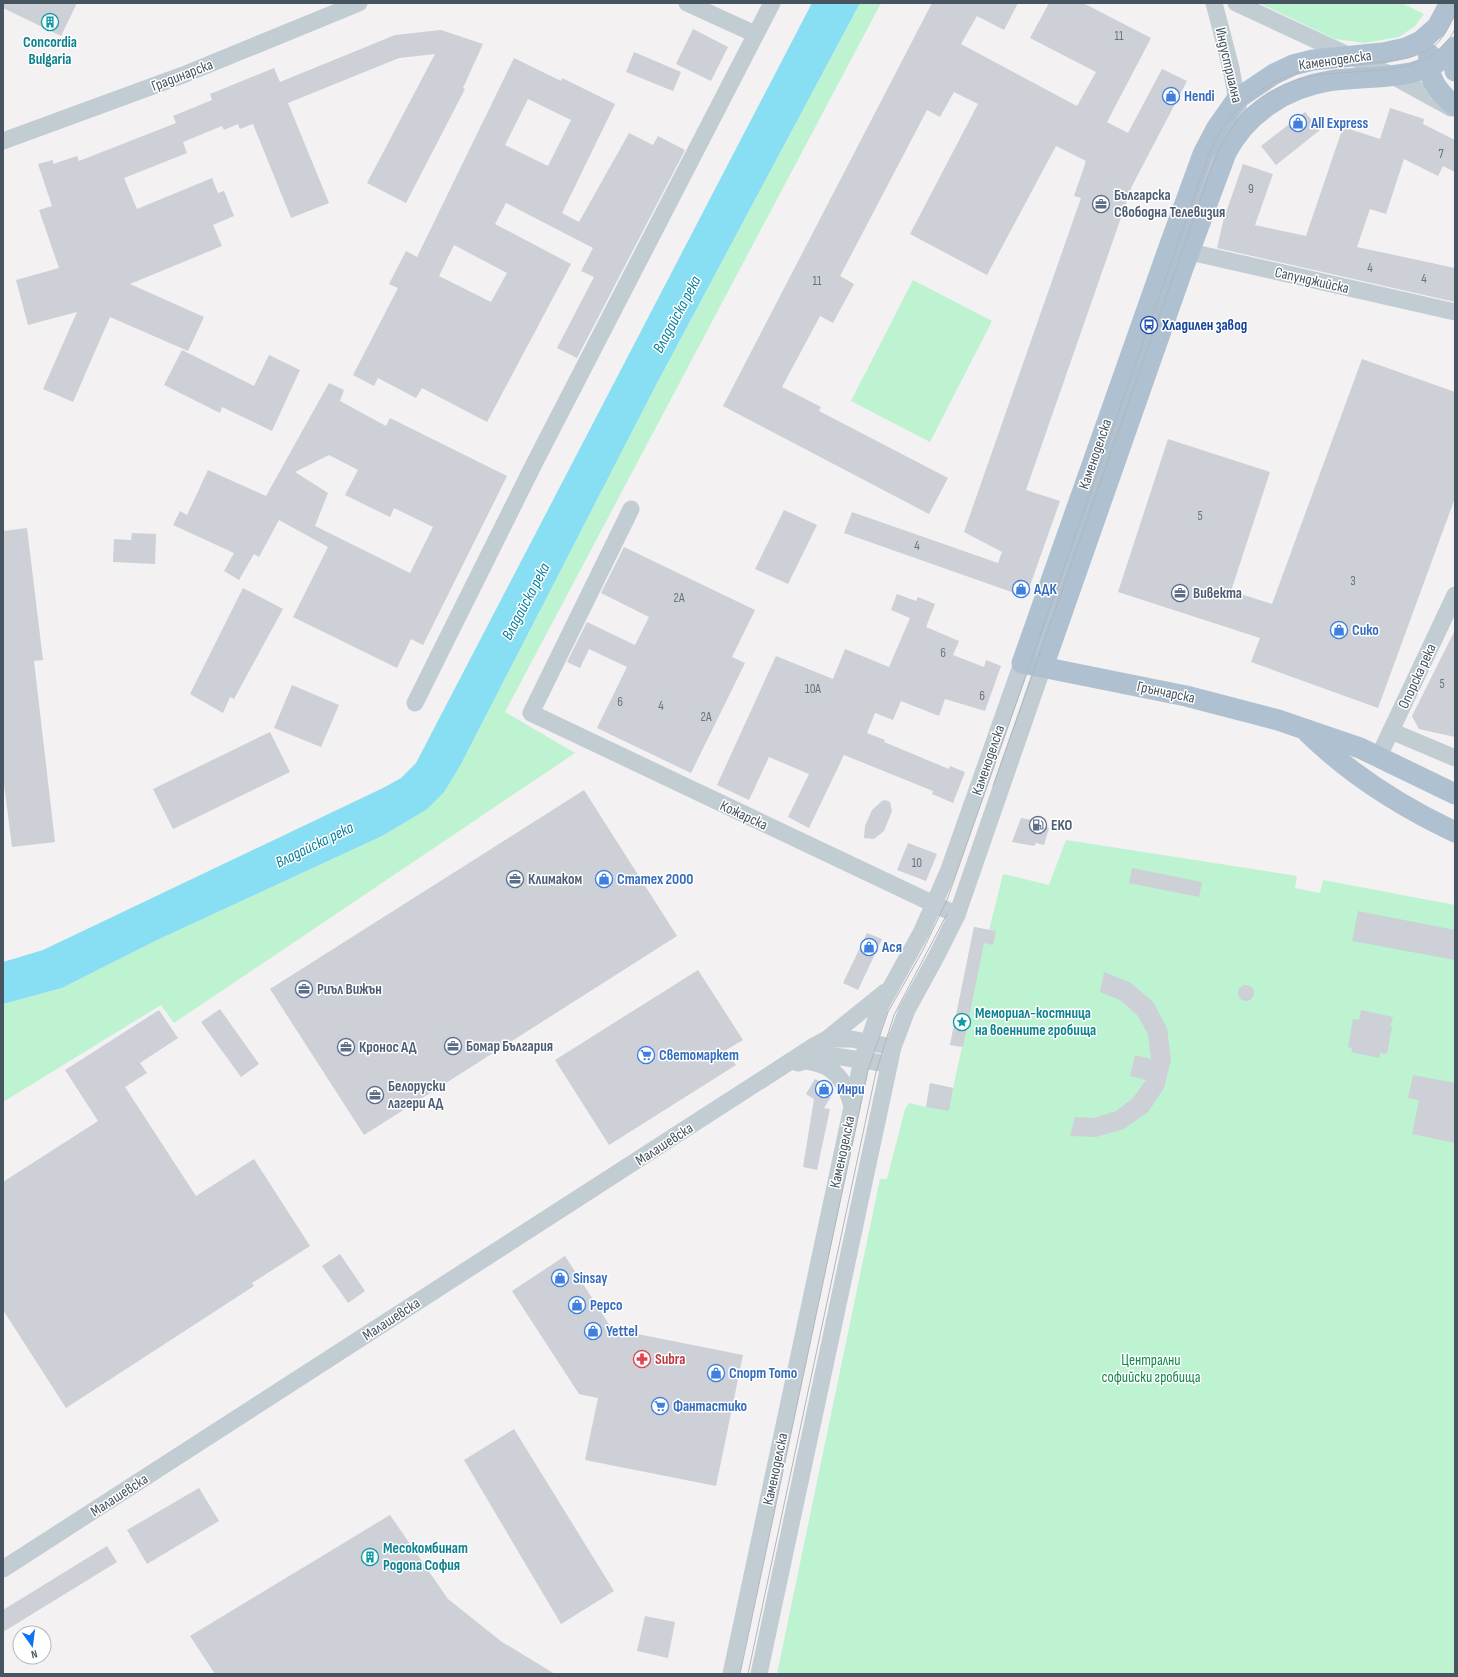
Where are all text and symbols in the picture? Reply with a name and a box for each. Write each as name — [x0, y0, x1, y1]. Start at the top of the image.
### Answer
building icon: Concordia Bulgaria — [40, 12, 60, 32]
street label: Индустриална — [1211, 26, 1246, 105]
house number: 11 — [1114, 28, 1124, 44]
place label: Concordia Bulgaria — [23, 33, 77, 69]
street label: Каменоделска — [1297, 46, 1373, 75]
street label: Градинарска — [149, 55, 216, 96]
shop icon: Hendi — [1161, 86, 1181, 106]
place label: Hendi — [1184, 87, 1215, 106]
shop icon: All Express — [1288, 113, 1308, 133]
place label: All Express — [1310, 114, 1368, 133]
house number: 7 — [1438, 146, 1444, 162]
house number: 9 — [1248, 181, 1254, 197]
place label: Българска Свободна Телевизия — [1114, 186, 1225, 222]
office icon: Българска Свободна Телевизия — [1091, 194, 1111, 214]
house number: 4 — [1367, 260, 1373, 276]
street label: Сапунджийска — [1273, 263, 1351, 298]
house number: 4 — [1421, 271, 1427, 287]
water label: Владайска река — [649, 272, 706, 356]
house number: 11 — [812, 273, 822, 289]
bus stop icon: Хладилен завод — [1139, 315, 1159, 335]
place label: Хладилен завод — [1161, 316, 1247, 335]
street label: Каменоделска — [1075, 416, 1116, 492]
house number: 5 — [1197, 508, 1203, 524]
house number: 4 — [914, 538, 920, 554]
water label: Владайска река — [498, 559, 555, 643]
house number: 3 — [1350, 573, 1356, 589]
shop icon: АДК — [1011, 579, 1031, 599]
place label: АДК — [1033, 580, 1057, 599]
office icon: Вивекта — [1170, 583, 1190, 603]
place label: Вивекта — [1193, 584, 1242, 603]
house number: 2А — [674, 590, 685, 606]
shop icon: Сико — [1329, 620, 1349, 640]
place label: Сико — [1352, 621, 1379, 640]
street label: Опорска река — [1394, 640, 1441, 712]
house number: 6 — [940, 645, 946, 661]
house number: 5 — [1439, 676, 1445, 692]
street label: Грънчарска — [1135, 677, 1197, 708]
house number: 10А — [805, 681, 821, 697]
house number: 6 — [979, 688, 985, 704]
house number: 6 — [617, 694, 623, 710]
house number: 4 — [658, 698, 664, 714]
house number: 2А — [701, 709, 712, 725]
street label: Каменоделска — [968, 722, 1009, 798]
street label: Кожарска — [717, 796, 771, 835]
fuel station icon: EKO — [1028, 815, 1048, 835]
place label: EKO — [1051, 816, 1073, 835]
water label: Владайска река — [273, 818, 357, 872]
house number: 10 — [912, 855, 922, 871]
office icon: Климаком — [505, 869, 525, 889]
shop icon: Статех 2000 — [594, 869, 614, 889]
place label: Климаком — [528, 870, 582, 889]
place label: Статех 2000 — [617, 870, 693, 889]
shop icon: Ася — [859, 937, 879, 957]
place label: Ася — [881, 938, 902, 957]
office icon: Риъл Вижън — [294, 979, 314, 999]
place label: Риъл Вижън — [317, 980, 382, 999]
place label: Мемориал-костница на военните гробища — [975, 1004, 1096, 1040]
place icon: Мемориал-костница на военните гробища — [952, 1012, 972, 1032]
office icon: Бомар България — [443, 1036, 463, 1056]
office icon: Кронос АД — [336, 1037, 356, 1057]
place label: Бомар България — [466, 1037, 553, 1056]
place label: Кронос АД — [359, 1038, 417, 1057]
supermarket icon: Светомаркет — [636, 1045, 656, 1065]
place label: Светомаркет — [659, 1046, 739, 1065]
place label: Белоруски лагери АД — [388, 1077, 445, 1113]
shop icon: Инри — [814, 1079, 834, 1099]
place label: Инри — [837, 1080, 865, 1099]
office icon: Белоруски лагери АД — [365, 1085, 385, 1105]
street label: Каменоделска — [826, 1114, 859, 1190]
street label: Малашевска — [632, 1119, 697, 1170]
shop icon: Sinsay — [550, 1268, 570, 1288]
place label: Sinsay — [573, 1269, 608, 1288]
street label: Малашевска — [359, 1294, 424, 1345]
shop icon: Pepco — [567, 1295, 587, 1315]
place label: Pepco — [590, 1296, 623, 1315]
shop icon: Yettel — [583, 1321, 603, 1341]
place label: Yettel — [606, 1322, 638, 1341]
pharmacy icon: Subra — [632, 1349, 652, 1369]
place label: Subra — [655, 1350, 685, 1369]
park label: Централни софийски гробища — [1101, 1351, 1201, 1387]
shop icon: Спорт Тото — [706, 1363, 726, 1383]
place label: Спорт Тото — [729, 1364, 797, 1383]
supermarket icon: Фантастико — [650, 1396, 670, 1416]
place label: Фантастико — [673, 1397, 747, 1416]
street label: Каменоделска — [759, 1431, 792, 1507]
street label: Малашевска — [87, 1470, 152, 1521]
place label: Месокомбинат Родопа София — [383, 1539, 468, 1575]
building icon: Месокомбинат Родопа София — [360, 1547, 380, 1567]
north arrow — [12, 1625, 52, 1665]
text: N — [30, 1647, 39, 1661]

